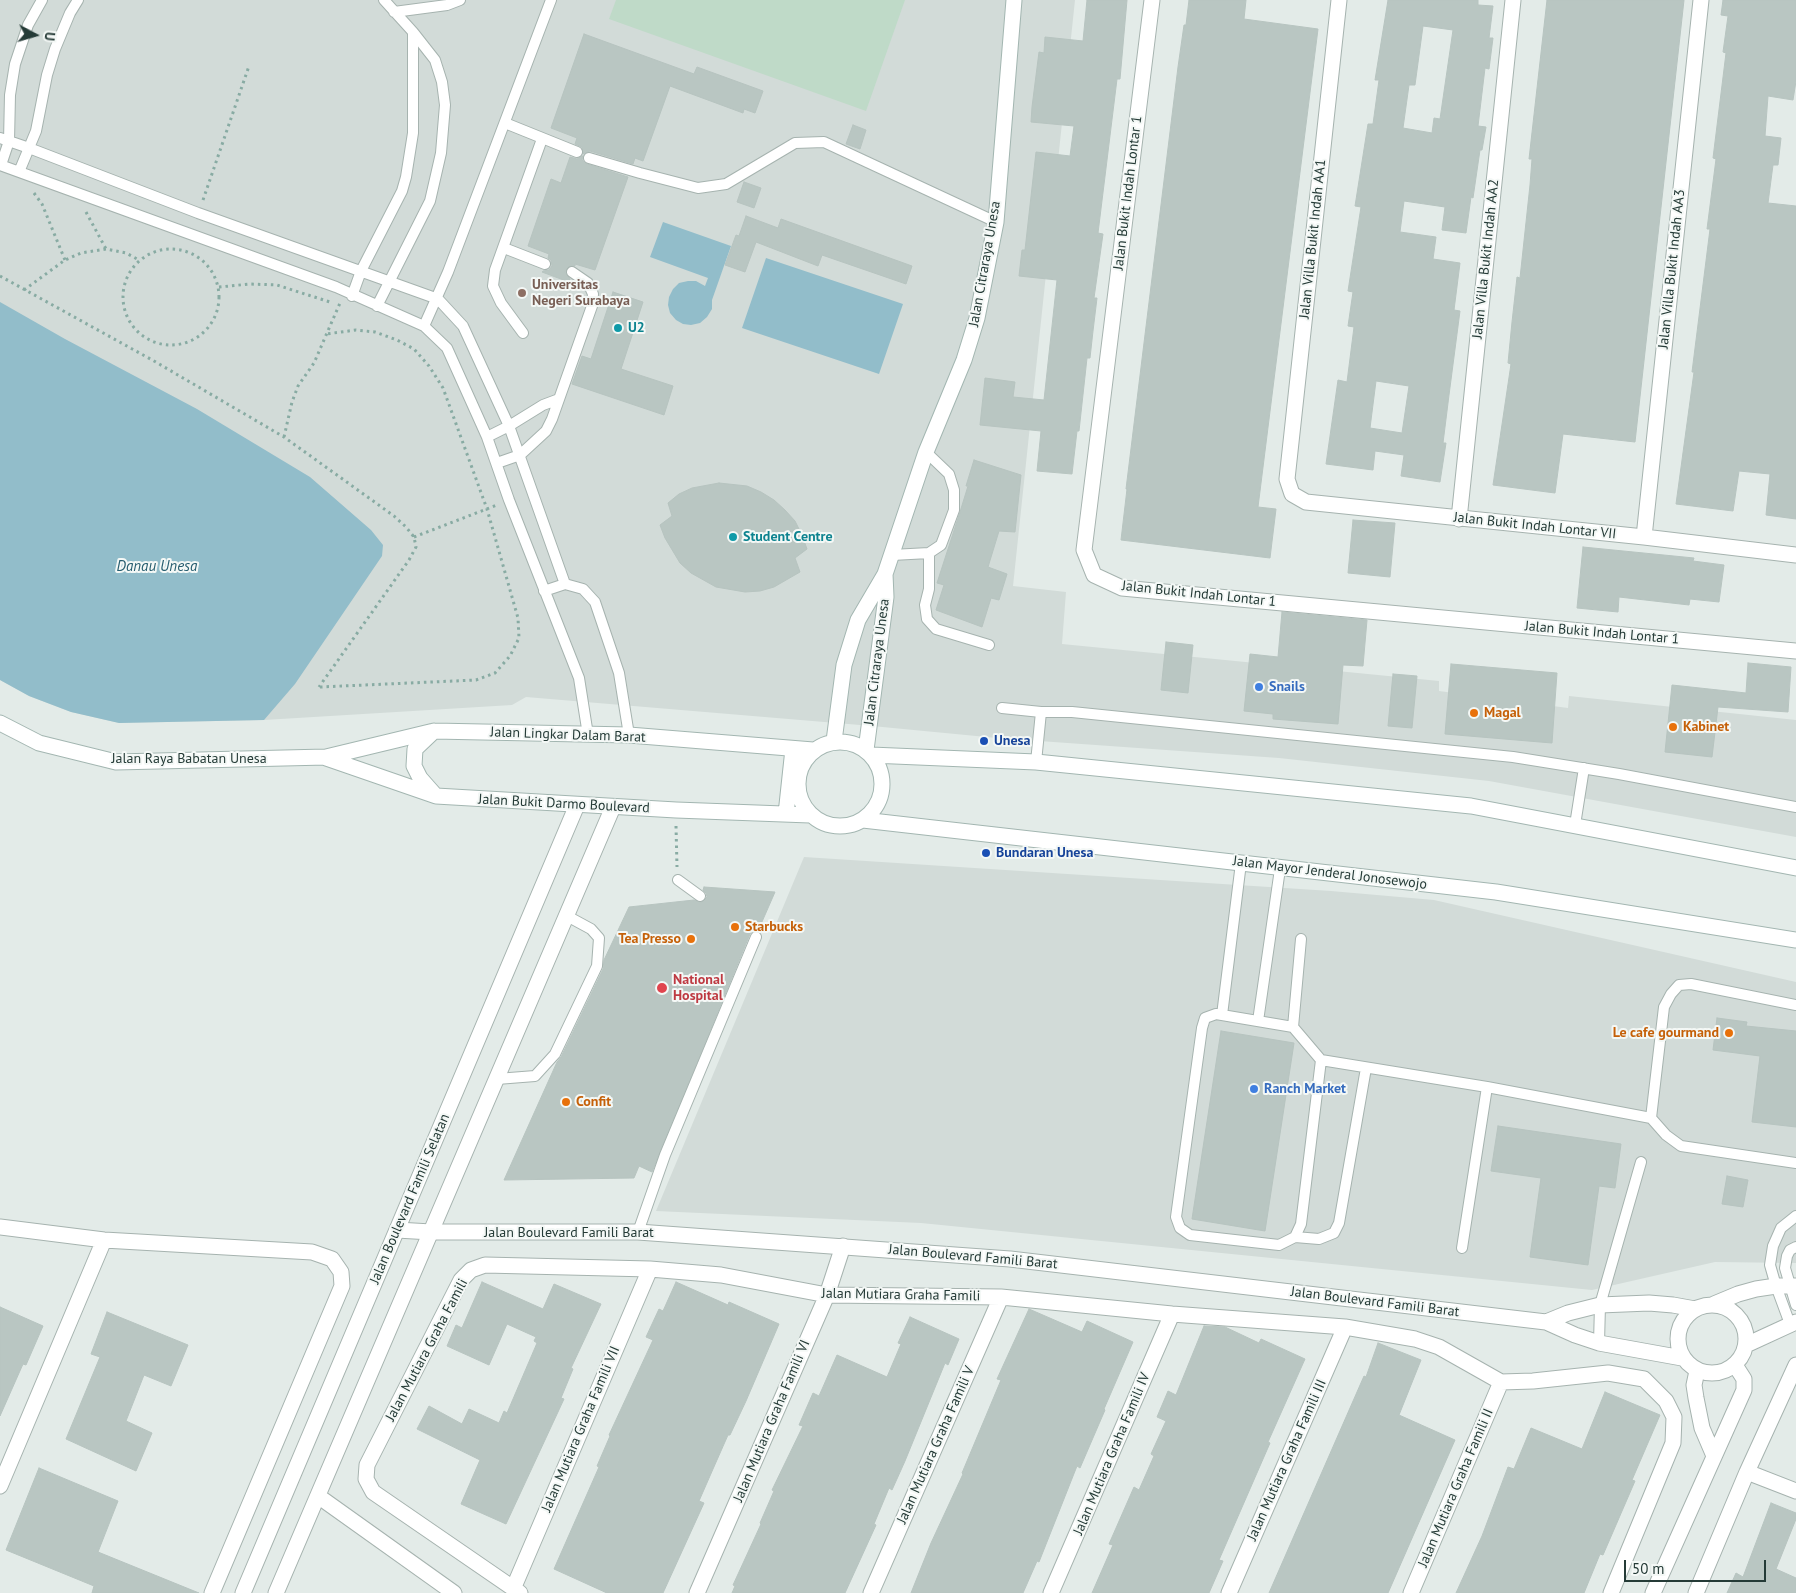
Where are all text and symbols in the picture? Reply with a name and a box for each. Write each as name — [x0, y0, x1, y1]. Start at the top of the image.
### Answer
north arrow — [10, 10, 60, 60]
text: U — [41, 31, 59, 42]
street label: Jalan Bukit Indah Lontar 1 — [1110, 115, 1146, 271]
street label: Jalan Villa Bukit Indah AA1 — [1296, 158, 1330, 320]
street label: Jalan Villa Bukit Indah AA2 — [1469, 178, 1503, 340]
street label: Jalan Villa Bukit Indah AA3 — [1655, 188, 1689, 350]
street label: Jalan Citraraya Unesa — [966, 200, 1004, 328]
place label: Universitas Negeri Surabaya — [532, 277, 630, 310]
marker: Universitas Negeri Surabaya — [516, 287, 528, 299]
place label: U2 — [628, 320, 645, 336]
marker: U2 — [612, 322, 624, 334]
street label: Jalan Bukit Indah Lontar VII — [1453, 509, 1617, 543]
place label: Student Centre — [743, 529, 833, 545]
marker: Student Centre — [727, 531, 739, 543]
water label: Danau Unesa — [117, 558, 197, 576]
street label: Jalan Bukit Indah Lontar 1 — [1121, 578, 1277, 610]
street label: Jalan Citraraya Unesa — [861, 598, 893, 726]
street label: Jalan Bukit Indah Lontar 1 — [1524, 618, 1680, 648]
place label: Snails — [1269, 679, 1305, 695]
marker: Snails — [1253, 681, 1265, 693]
place label: Magal — [1484, 705, 1521, 721]
marker: Magal — [1468, 707, 1480, 719]
place label: Kabinet — [1683, 719, 1729, 735]
marker: Kabinet — [1667, 721, 1679, 733]
street label: Jalan Lingkar Dalam Barat — [490, 724, 646, 746]
place label: Unesa — [994, 733, 1030, 749]
marker: Unesa — [978, 735, 990, 747]
street label: Jalan Raya Babatan Unesa — [111, 751, 267, 767]
street label: Jalan Bukit Darmo Boulevard — [478, 791, 650, 817]
place label: Bundaran Unesa — [996, 845, 1093, 861]
marker: Bundaran Unesa — [980, 847, 992, 859]
street label: Jalan Mayor Jenderal Jonosewojo — [1232, 853, 1428, 893]
place label: Starbucks — [745, 919, 803, 935]
marker: Starbucks — [729, 921, 741, 933]
place label: Tea Presso — [618, 931, 681, 947]
marker: Tea Presso — [685, 933, 697, 945]
place label: National Hospital — [673, 972, 724, 1004]
marker: National Hospital — [655, 981, 669, 995]
place label: Le cafe gourmand — [1613, 1025, 1719, 1041]
marker: Le cafe gourmand — [1723, 1027, 1735, 1039]
place label: Ranch Market — [1264, 1081, 1346, 1097]
marker: Ranch Market — [1248, 1083, 1260, 1095]
place label: Confit — [576, 1094, 611, 1110]
marker: Confit — [560, 1096, 572, 1108]
street label: Jalan Boulevard Famili Selatan — [366, 1111, 454, 1287]
street label: Jalan Boulevard Famili Barat — [484, 1225, 654, 1241]
street label: Jalan Boulevard Famili Barat — [888, 1241, 1058, 1273]
street label: Jalan Mutiara Graha Famili — [382, 1276, 472, 1424]
street label: Jalan Boulevard Famili Barat — [1290, 1283, 1460, 1321]
street label: Jalan Mutiara Graha Famili — [822, 1285, 980, 1305]
street label: Jalan Mutiara Graha Famili VI — [730, 1337, 814, 1505]
street label: Jalan Mutiara Graha Famili VII — [538, 1344, 624, 1514]
street label: Jalan Mutiara Graha Famili V — [894, 1364, 978, 1526]
street label: Jalan Mutiara Graha Famili IV — [1070, 1370, 1154, 1538]
street label: Jalan Mutiara Graha Famili III — [1244, 1377, 1330, 1543]
street label: Jalan Mutiara Graha Famili II — [1415, 1406, 1497, 1570]
scale bar — [1626, 1550, 1768, 1582]
text: 50 m — [1632, 1559, 1665, 1578]

